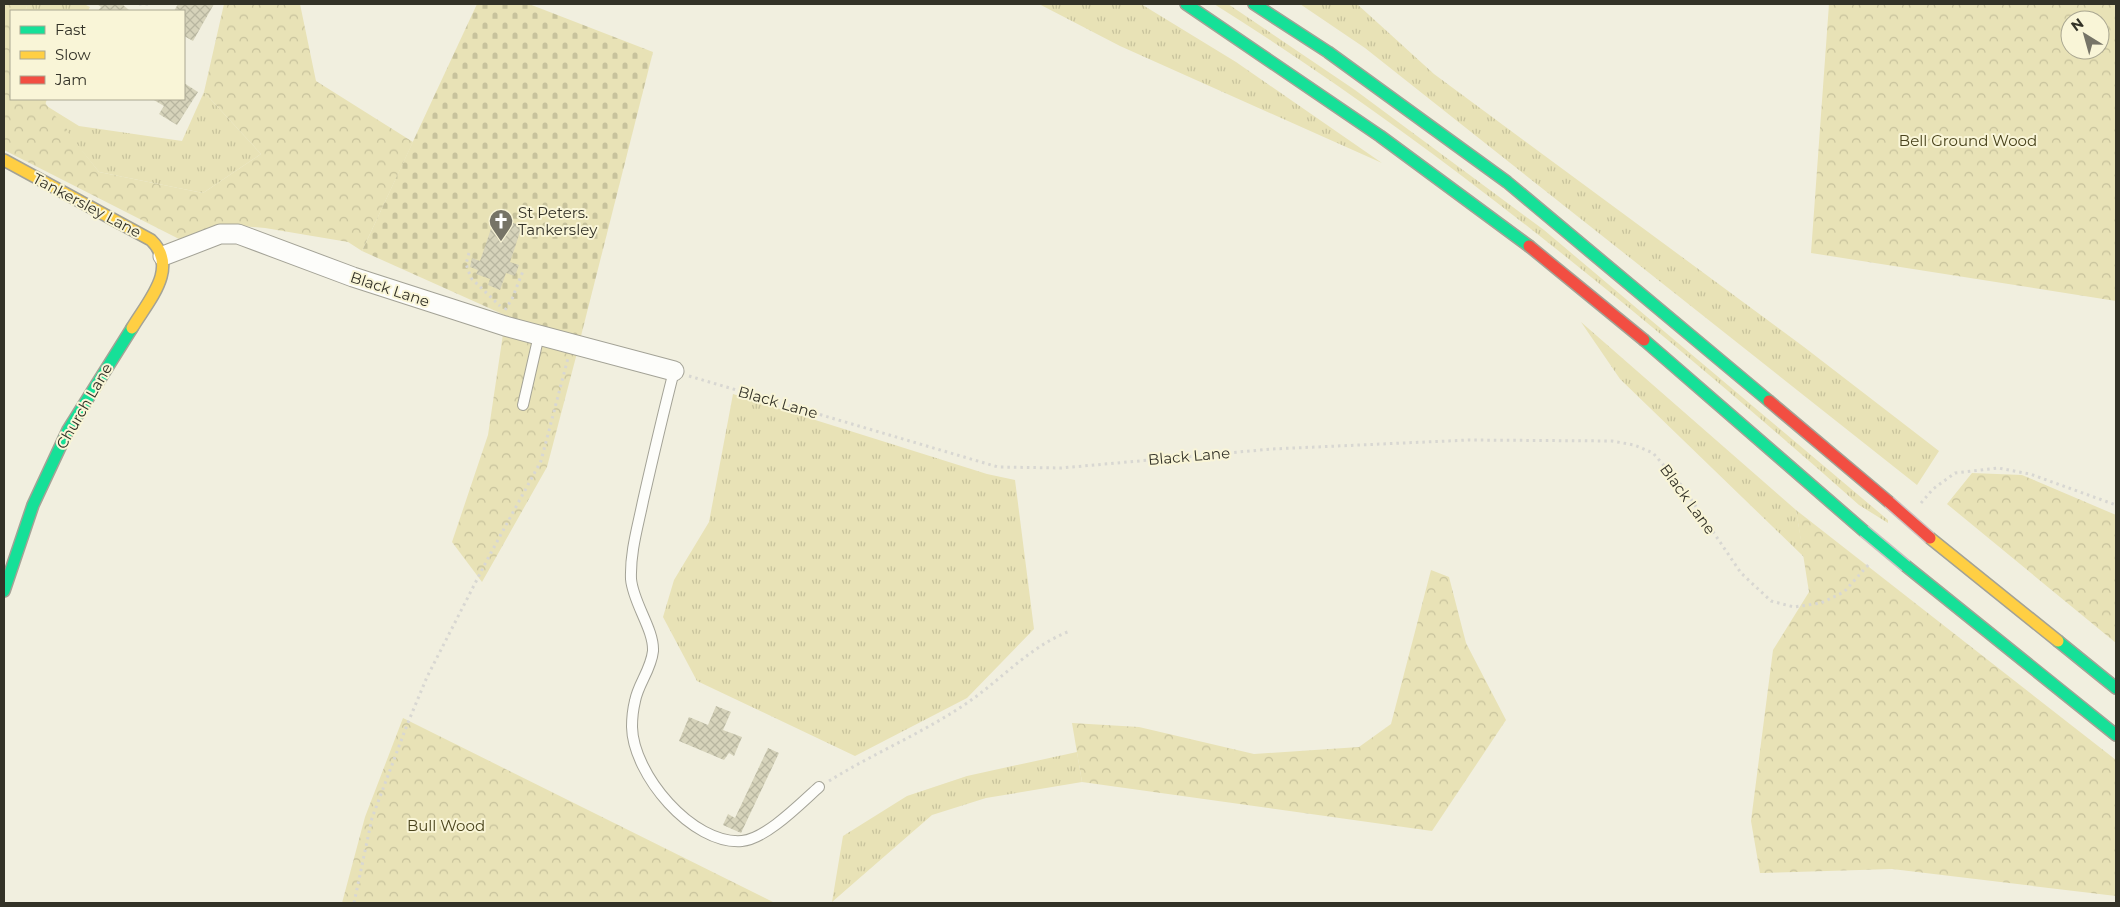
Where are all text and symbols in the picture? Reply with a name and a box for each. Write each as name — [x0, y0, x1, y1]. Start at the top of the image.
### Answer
legend — [10, 10, 185, 100]
north arrow — [2060, 10, 2110, 60]
text: N — [2067, 14, 2087, 35]
text: Fast — [55, 20, 86, 39]
text: Slow — [55, 45, 91, 64]
text: Jam — [54, 70, 87, 89]
park label: Bell Ground Wood — [1899, 131, 2037, 150]
street label: Tankersley Lane — [30, 168, 144, 242]
place label: St Peters. Tankersley — [518, 203, 598, 239]
church icon: St Peters. Tankersley — [488, 208, 514, 242]
street label: Black Lane — [348, 267, 432, 311]
street label: Church Lane — [52, 360, 116, 452]
street label: Black Lane — [736, 382, 820, 422]
street label: Black Lane — [1147, 443, 1231, 469]
street label: Black Lane — [1656, 460, 1720, 538]
park label: Bull Wood — [407, 816, 485, 835]

